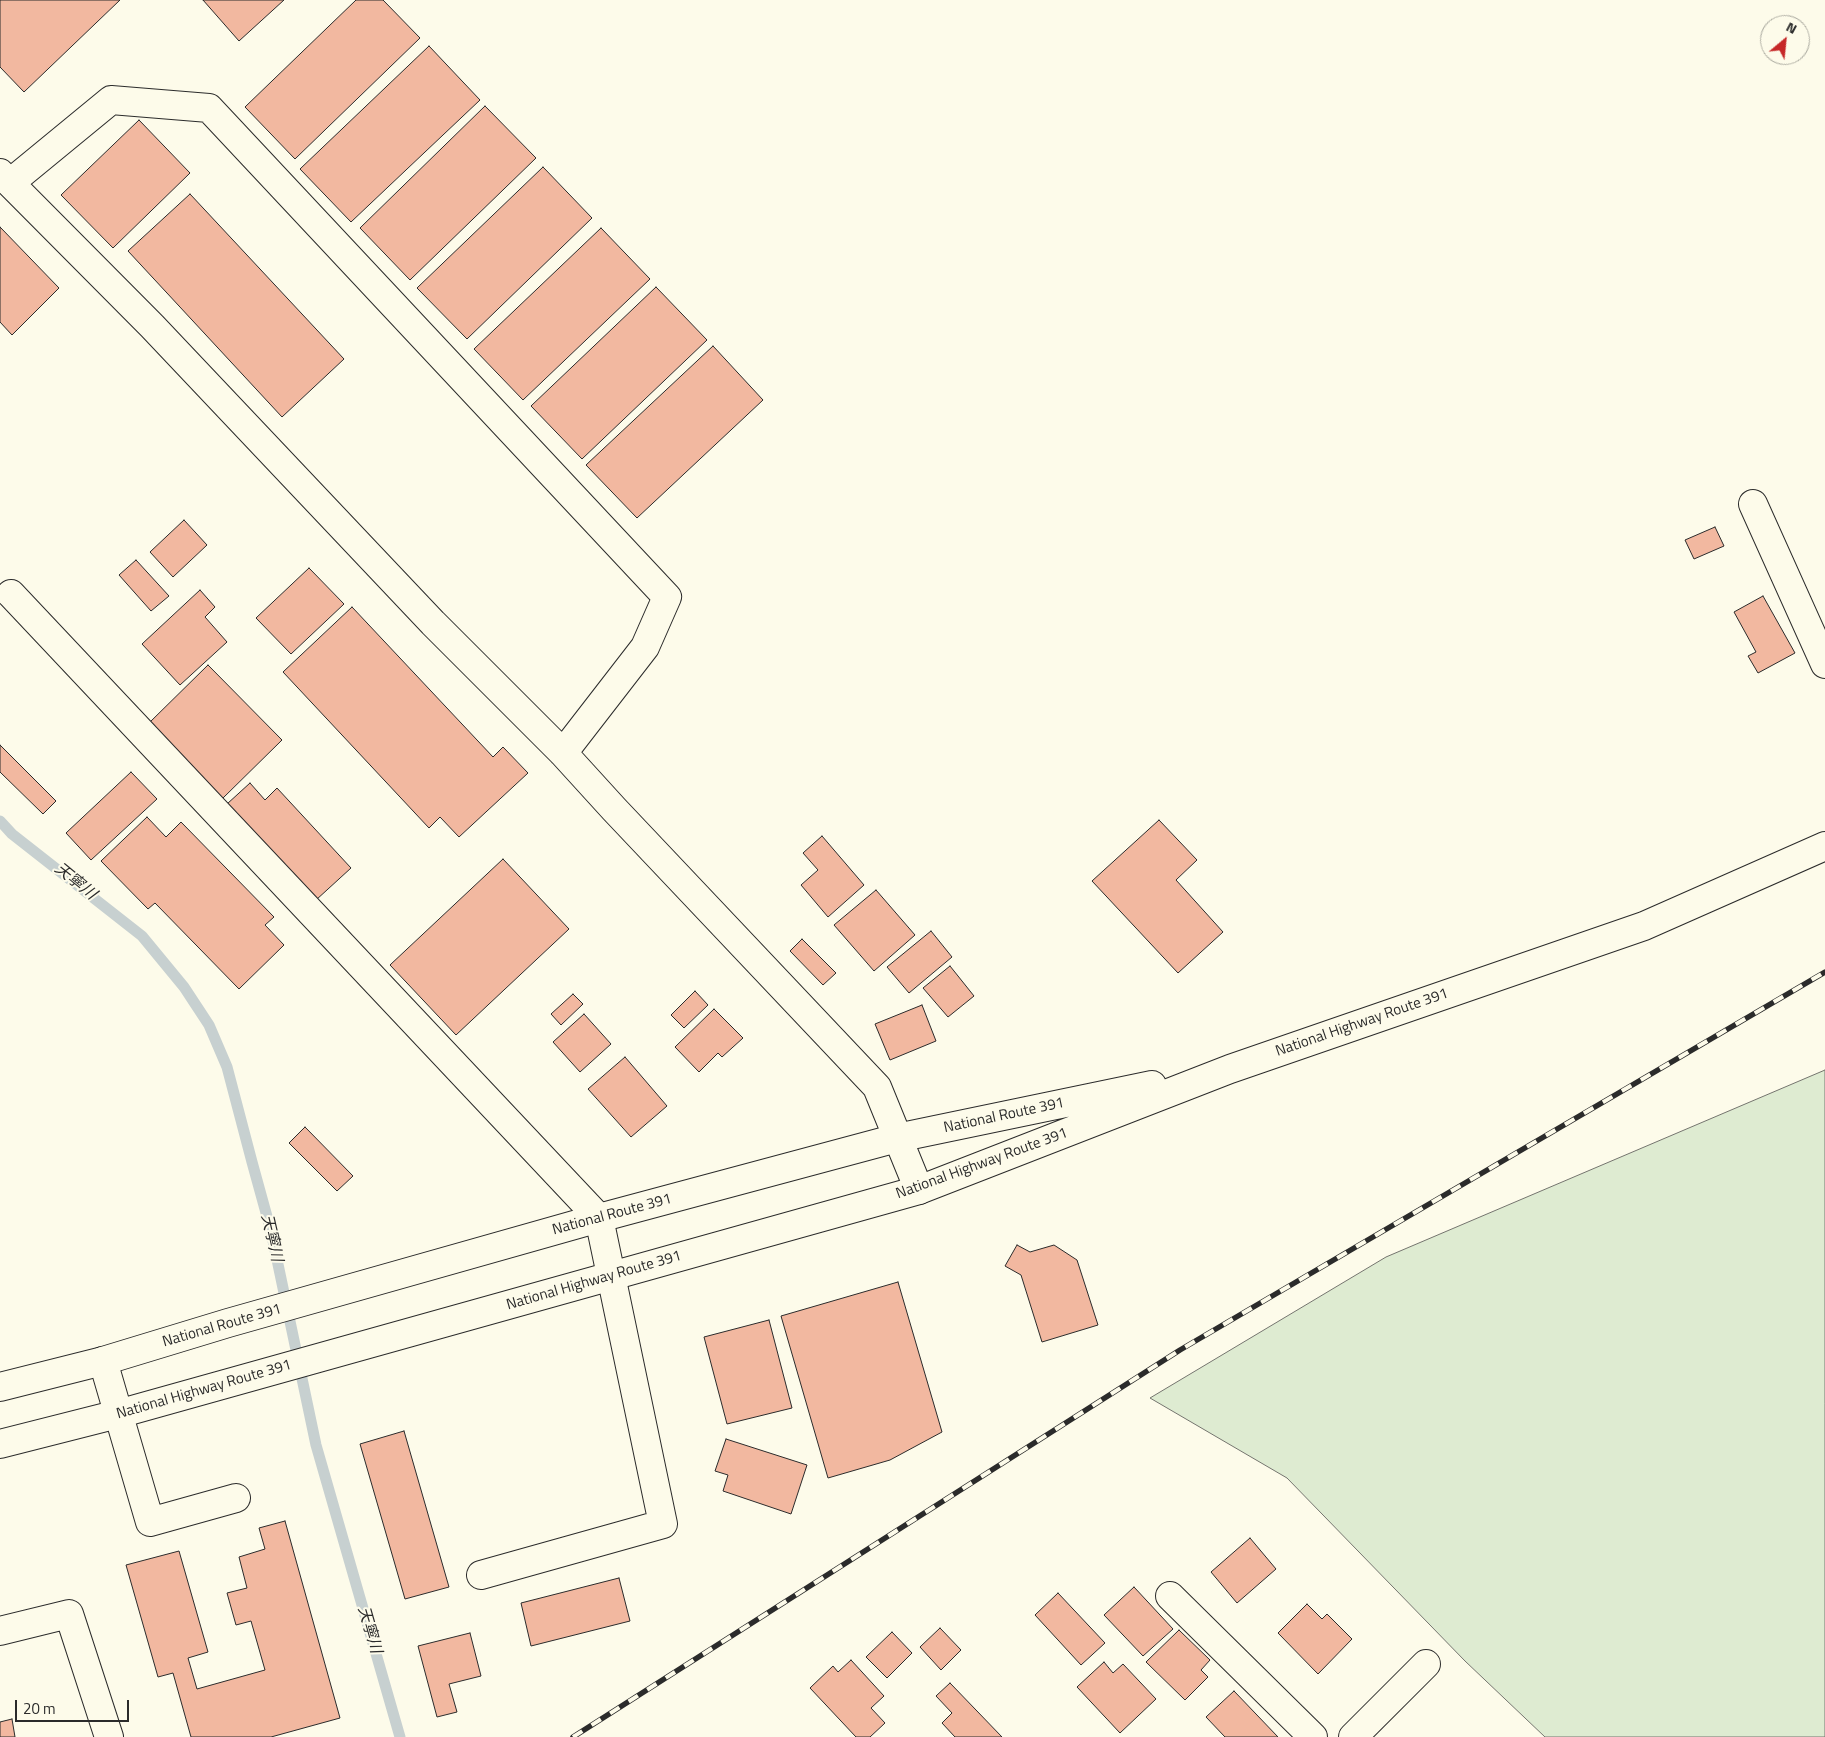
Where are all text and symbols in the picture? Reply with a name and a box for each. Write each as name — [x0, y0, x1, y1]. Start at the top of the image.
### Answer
north arrow — [1760, 15, 1810, 65]
text: N — [1783, 16, 1801, 39]
water label: 天寧川 — [50, 859, 100, 905]
street label: National Highway Route 391 — [1273, 985, 1451, 1061]
street label: National Route 391 — [942, 1094, 1066, 1138]
street label: National Highway Route 391 — [894, 1125, 1070, 1203]
street label: National Route 391 — [550, 1190, 674, 1240]
water label: 天寧川 — [256, 1212, 286, 1264]
street label: National Highway Route 391 — [504, 1247, 684, 1315]
street label: National Route 391 — [161, 1300, 283, 1352]
street label: National Highway Route 391 — [114, 1356, 294, 1424]
water label: 天寧川 — [353, 1604, 385, 1656]
scale bar — [18, 1690, 131, 1722]
text: 20 m — [23, 1697, 56, 1720]

